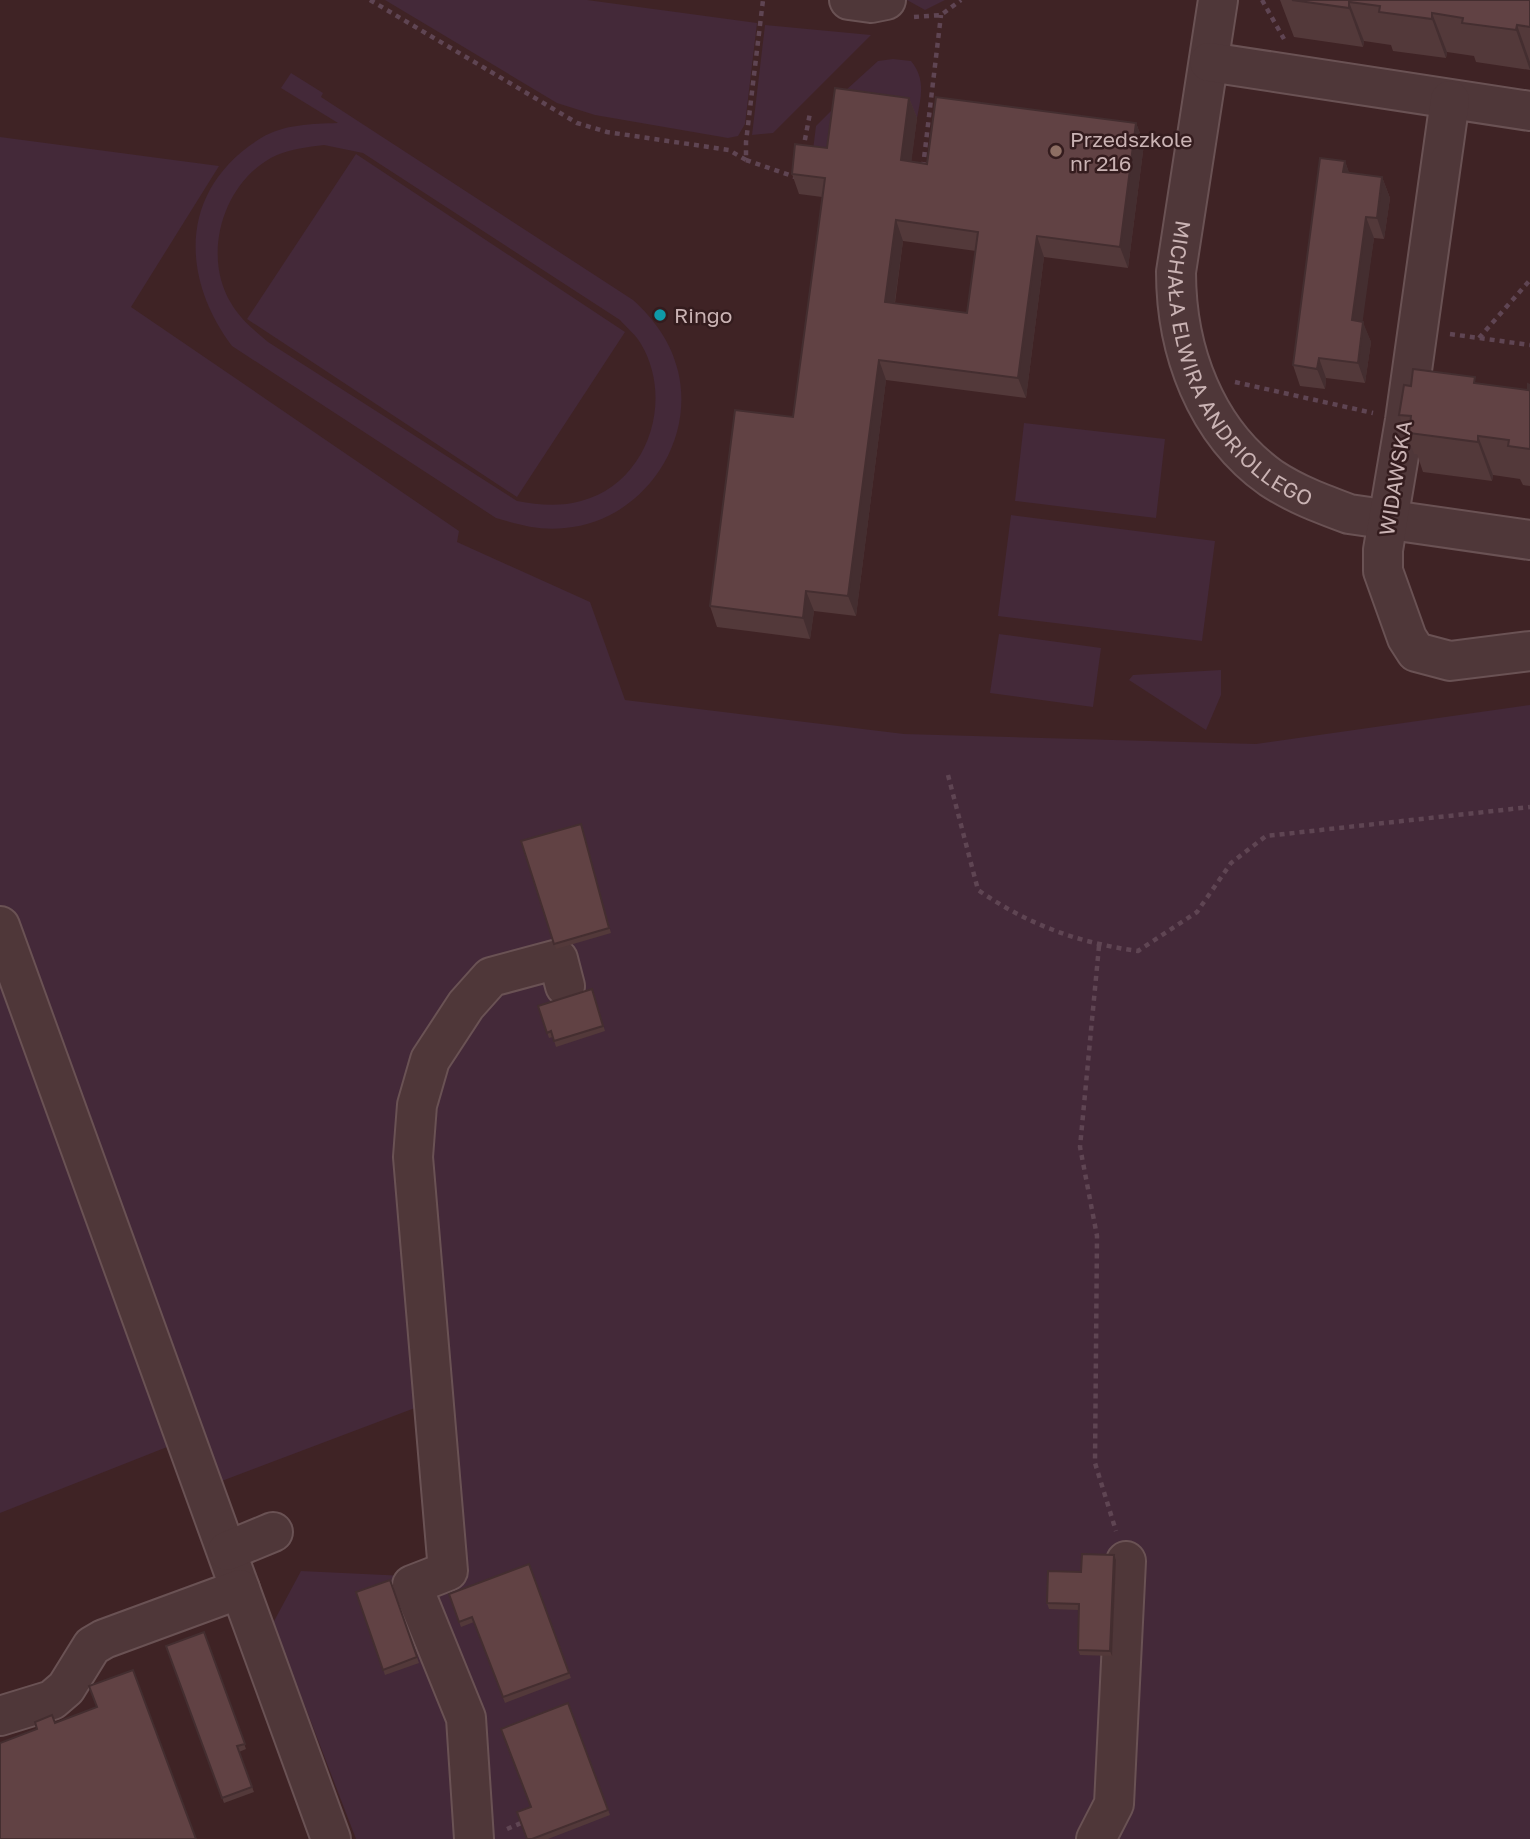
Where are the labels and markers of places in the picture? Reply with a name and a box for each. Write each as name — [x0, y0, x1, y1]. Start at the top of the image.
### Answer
place label: Przedszkole nr 216 — [1070, 126, 1193, 176]
marker: Przedszkole nr 216 — [1048, 143, 1064, 159]
place label: Ringo — [674, 302, 732, 328]
marker: Ringo — [652, 307, 668, 323]

